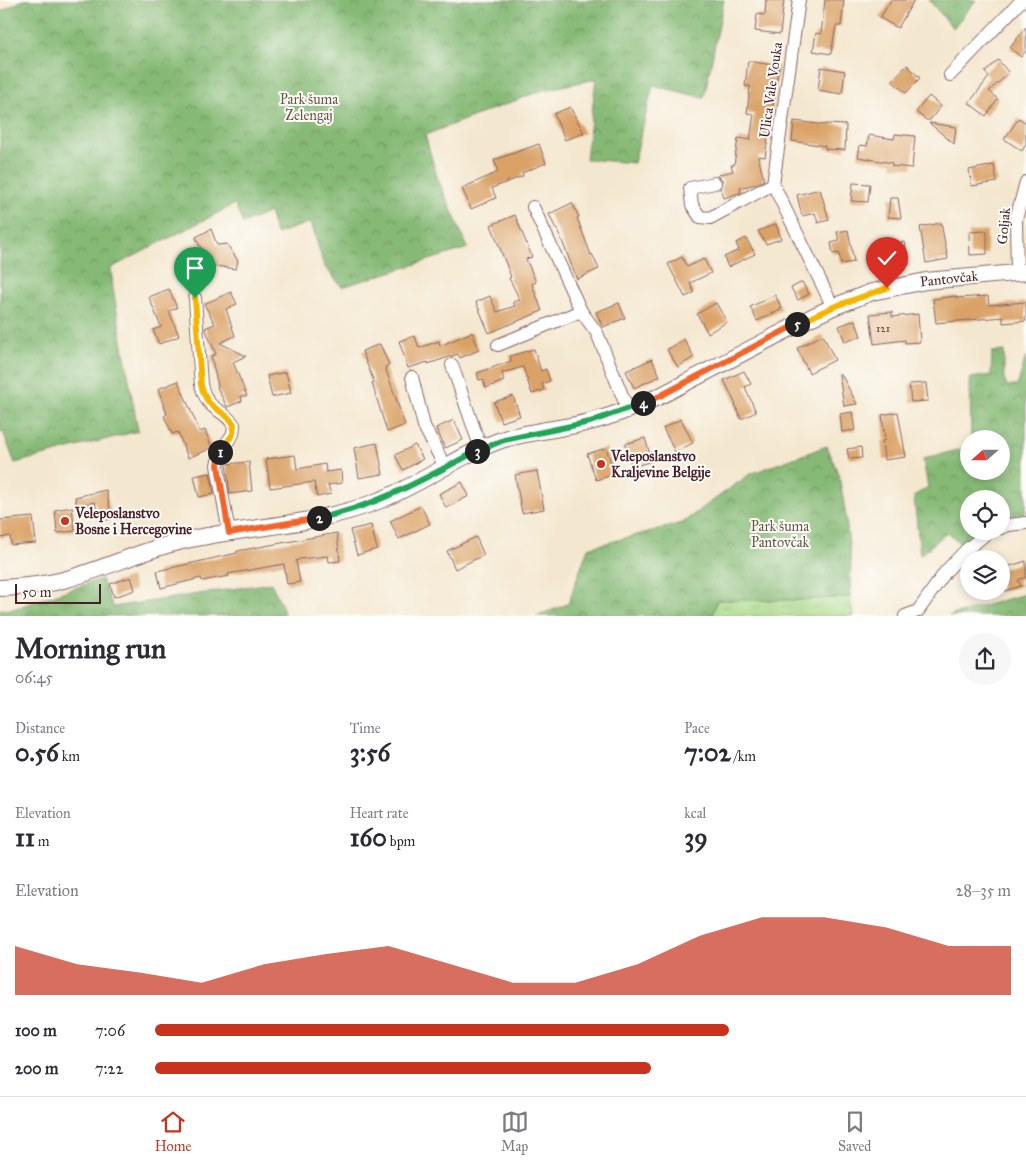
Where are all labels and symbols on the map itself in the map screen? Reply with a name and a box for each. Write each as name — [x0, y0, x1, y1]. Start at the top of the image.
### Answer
street label: Ulica Vale Vouka — [756, 41, 786, 139]
park label: Park šuma Zelengaj — [280, 91, 338, 124]
street label: Goljak — [994, 206, 1014, 245]
pin — [866, 237, 908, 288]
pin — [174, 247, 216, 298]
street label: Pantovčak — [919, 267, 979, 290]
pin: 5 — [784, 312, 810, 336]
house number: 121 — [876, 322, 890, 335]
pin: 4 — [630, 390, 656, 416]
north arrow — [960, 430, 1010, 480]
pin: 3 — [464, 438, 490, 464]
pin: 1 — [208, 440, 232, 464]
place label: Veleposlanstvo Kraljevine Belgije — [610, 448, 711, 482]
marker: Veleposlanstvo Kraljevine Belgije — [595, 458, 607, 470]
place label: Veleposlanstvo Bosne i Hercegovine — [74, 505, 192, 539]
pin: 2 — [306, 506, 332, 530]
marker: Veleposlanstvo Bosne i Hercegovine — [59, 515, 71, 527]
park label: Park šuma Pantovčak — [751, 518, 810, 551]
scale bar — [15, 581, 101, 604]

